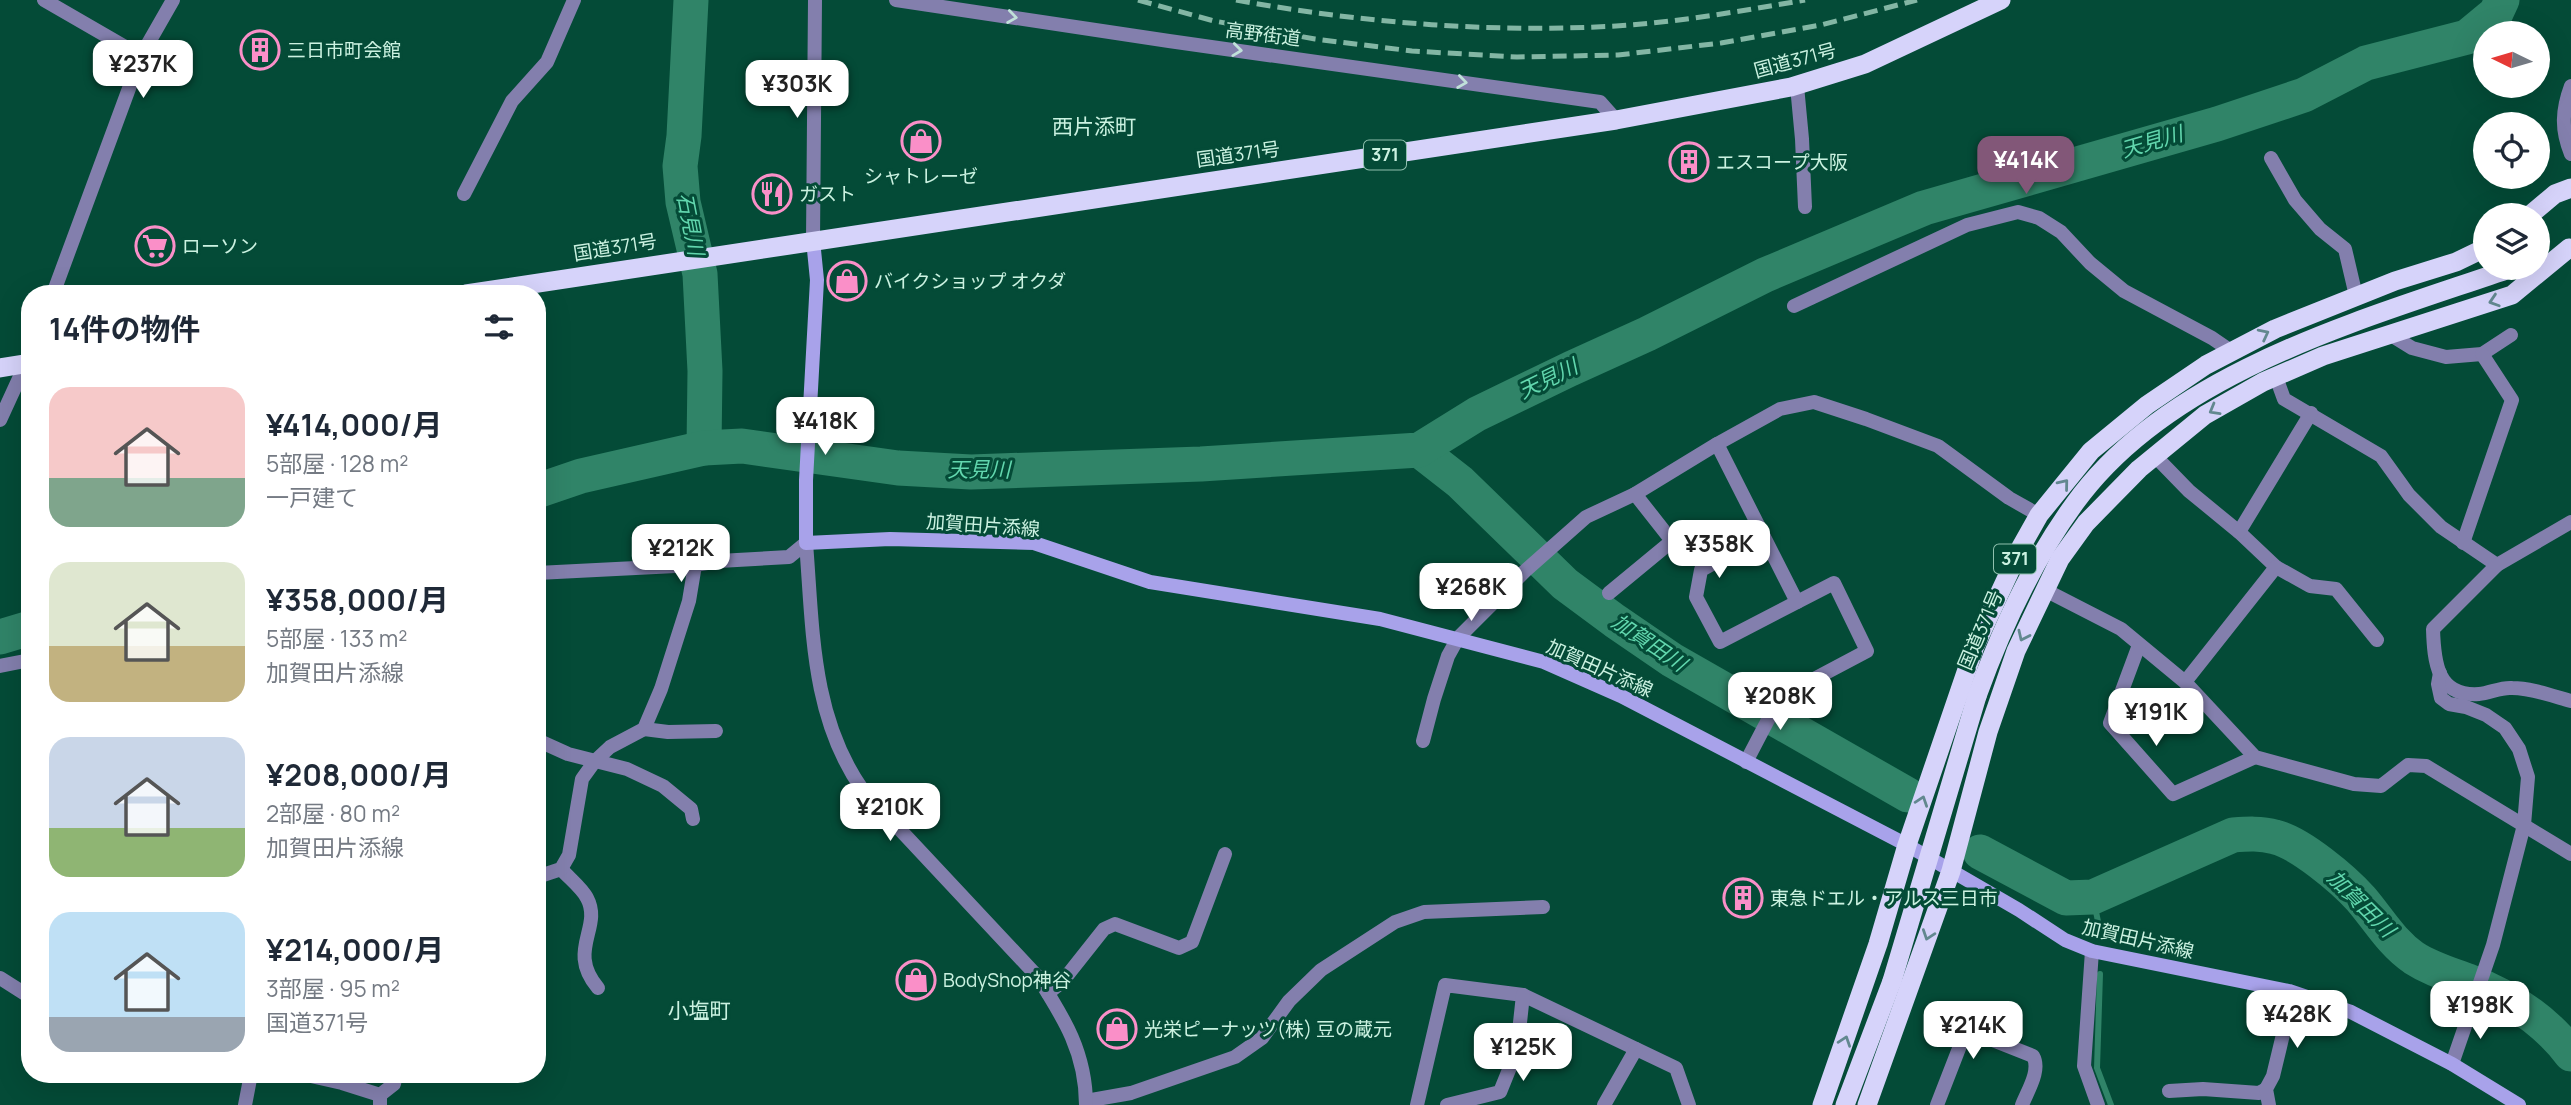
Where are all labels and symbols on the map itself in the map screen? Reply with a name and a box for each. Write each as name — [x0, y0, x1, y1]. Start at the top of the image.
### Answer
one-way arrow — [1006, 9, 1018, 24]
street label: 高野街道 — [1224, 16, 1302, 52]
north arrow — [2473, 21, 2550, 98]
building icon: 三日市町会館 — [239, 29, 281, 71]
place label: 三日市町会館 — [287, 37, 401, 63]
street label: 国道371号 — [1751, 37, 1839, 83]
pin: ¥237K — [94, 41, 192, 100]
one-way arrow — [1231, 42, 1243, 57]
pin: ¥303K — [748, 60, 846, 120]
one-way arrow — [1456, 75, 1468, 90]
district label: 西片添町 — [1052, 112, 1136, 140]
water label: 天見川 — [2118, 118, 2188, 163]
shop icon: シャトレーゼ — [900, 120, 942, 162]
street label: 国道371号 — [1194, 135, 1282, 173]
pin: ¥414K — [1977, 136, 2075, 196]
road number: 371 — [1364, 140, 1406, 170]
building icon: エスコープ大阪 — [1668, 141, 1710, 183]
place label: エスコープ大阪 — [1716, 149, 1848, 175]
place label: シャトレーゼ — [864, 163, 978, 189]
restaurant icon: ガスト — [751, 173, 793, 215]
place label: ガスト — [799, 181, 856, 207]
water label: 石見川 — [671, 190, 711, 259]
supermarket icon: ローソン — [134, 225, 176, 267]
street label: 国道371号 — [571, 228, 659, 266]
place label: ローソン — [182, 233, 258, 259]
shop icon: バイクショップ オクダ — [826, 260, 868, 302]
place label: バイクショップ オクダ — [874, 268, 1066, 294]
one-way arrow — [2488, 293, 2500, 307]
one-way arrow — [2257, 329, 2270, 343]
water label: 天見川 — [1513, 351, 1584, 404]
pin: ¥418K — [776, 398, 874, 457]
one-way arrow — [2209, 402, 2222, 415]
water label: 天見川 — [948, 455, 1012, 483]
one-way arrow — [2056, 479, 2069, 491]
street label: 加賀田片添線 — [925, 508, 1041, 542]
pin: ¥358K — [1670, 520, 1768, 580]
pin: ¥212K — [632, 524, 730, 584]
road number: 371 — [1994, 544, 2036, 574]
pin: ¥268K — [1422, 564, 1520, 623]
street label: 国道371号 — [1952, 586, 2008, 674]
water label: 加賀田川 — [1607, 607, 1694, 678]
one-way arrow — [2017, 629, 2031, 641]
street label: 加賀田片添線 — [1543, 633, 1657, 703]
pin: ¥208K — [1731, 672, 1829, 732]
pin: ¥191K — [2107, 688, 2205, 748]
pin: ¥210K — [841, 784, 939, 843]
one-way arrow — [1914, 795, 1928, 807]
water label: 加賀田川 — [2322, 864, 2403, 944]
building icon: 東急ドエル・アルス三日市 — [1722, 877, 1764, 919]
place label: 東急ドエル・アルス三日市 — [1770, 885, 1998, 911]
street label: 加賀田片添線 — [2080, 914, 2196, 964]
one-way arrow — [1922, 928, 1936, 940]
shop icon: BodyShop神谷 — [895, 959, 937, 1001]
place label: BodyShop神谷 — [943, 967, 1071, 993]
pin: ¥198K — [2431, 982, 2529, 1041]
pin: ¥428K — [2248, 990, 2346, 1050]
district label: 小塩町 — [668, 996, 731, 1024]
pin: ¥214K — [1924, 1002, 2022, 1061]
shop icon: 光栄ピーナッツ(株) 豆の蔵元 — [1096, 1008, 1138, 1050]
place label: 光栄ピーナッツ(株) 豆の蔵元 — [1144, 1016, 1392, 1042]
pin: ¥125K — [1474, 1024, 1572, 1083]
one-way arrow — [1837, 1035, 1851, 1047]

